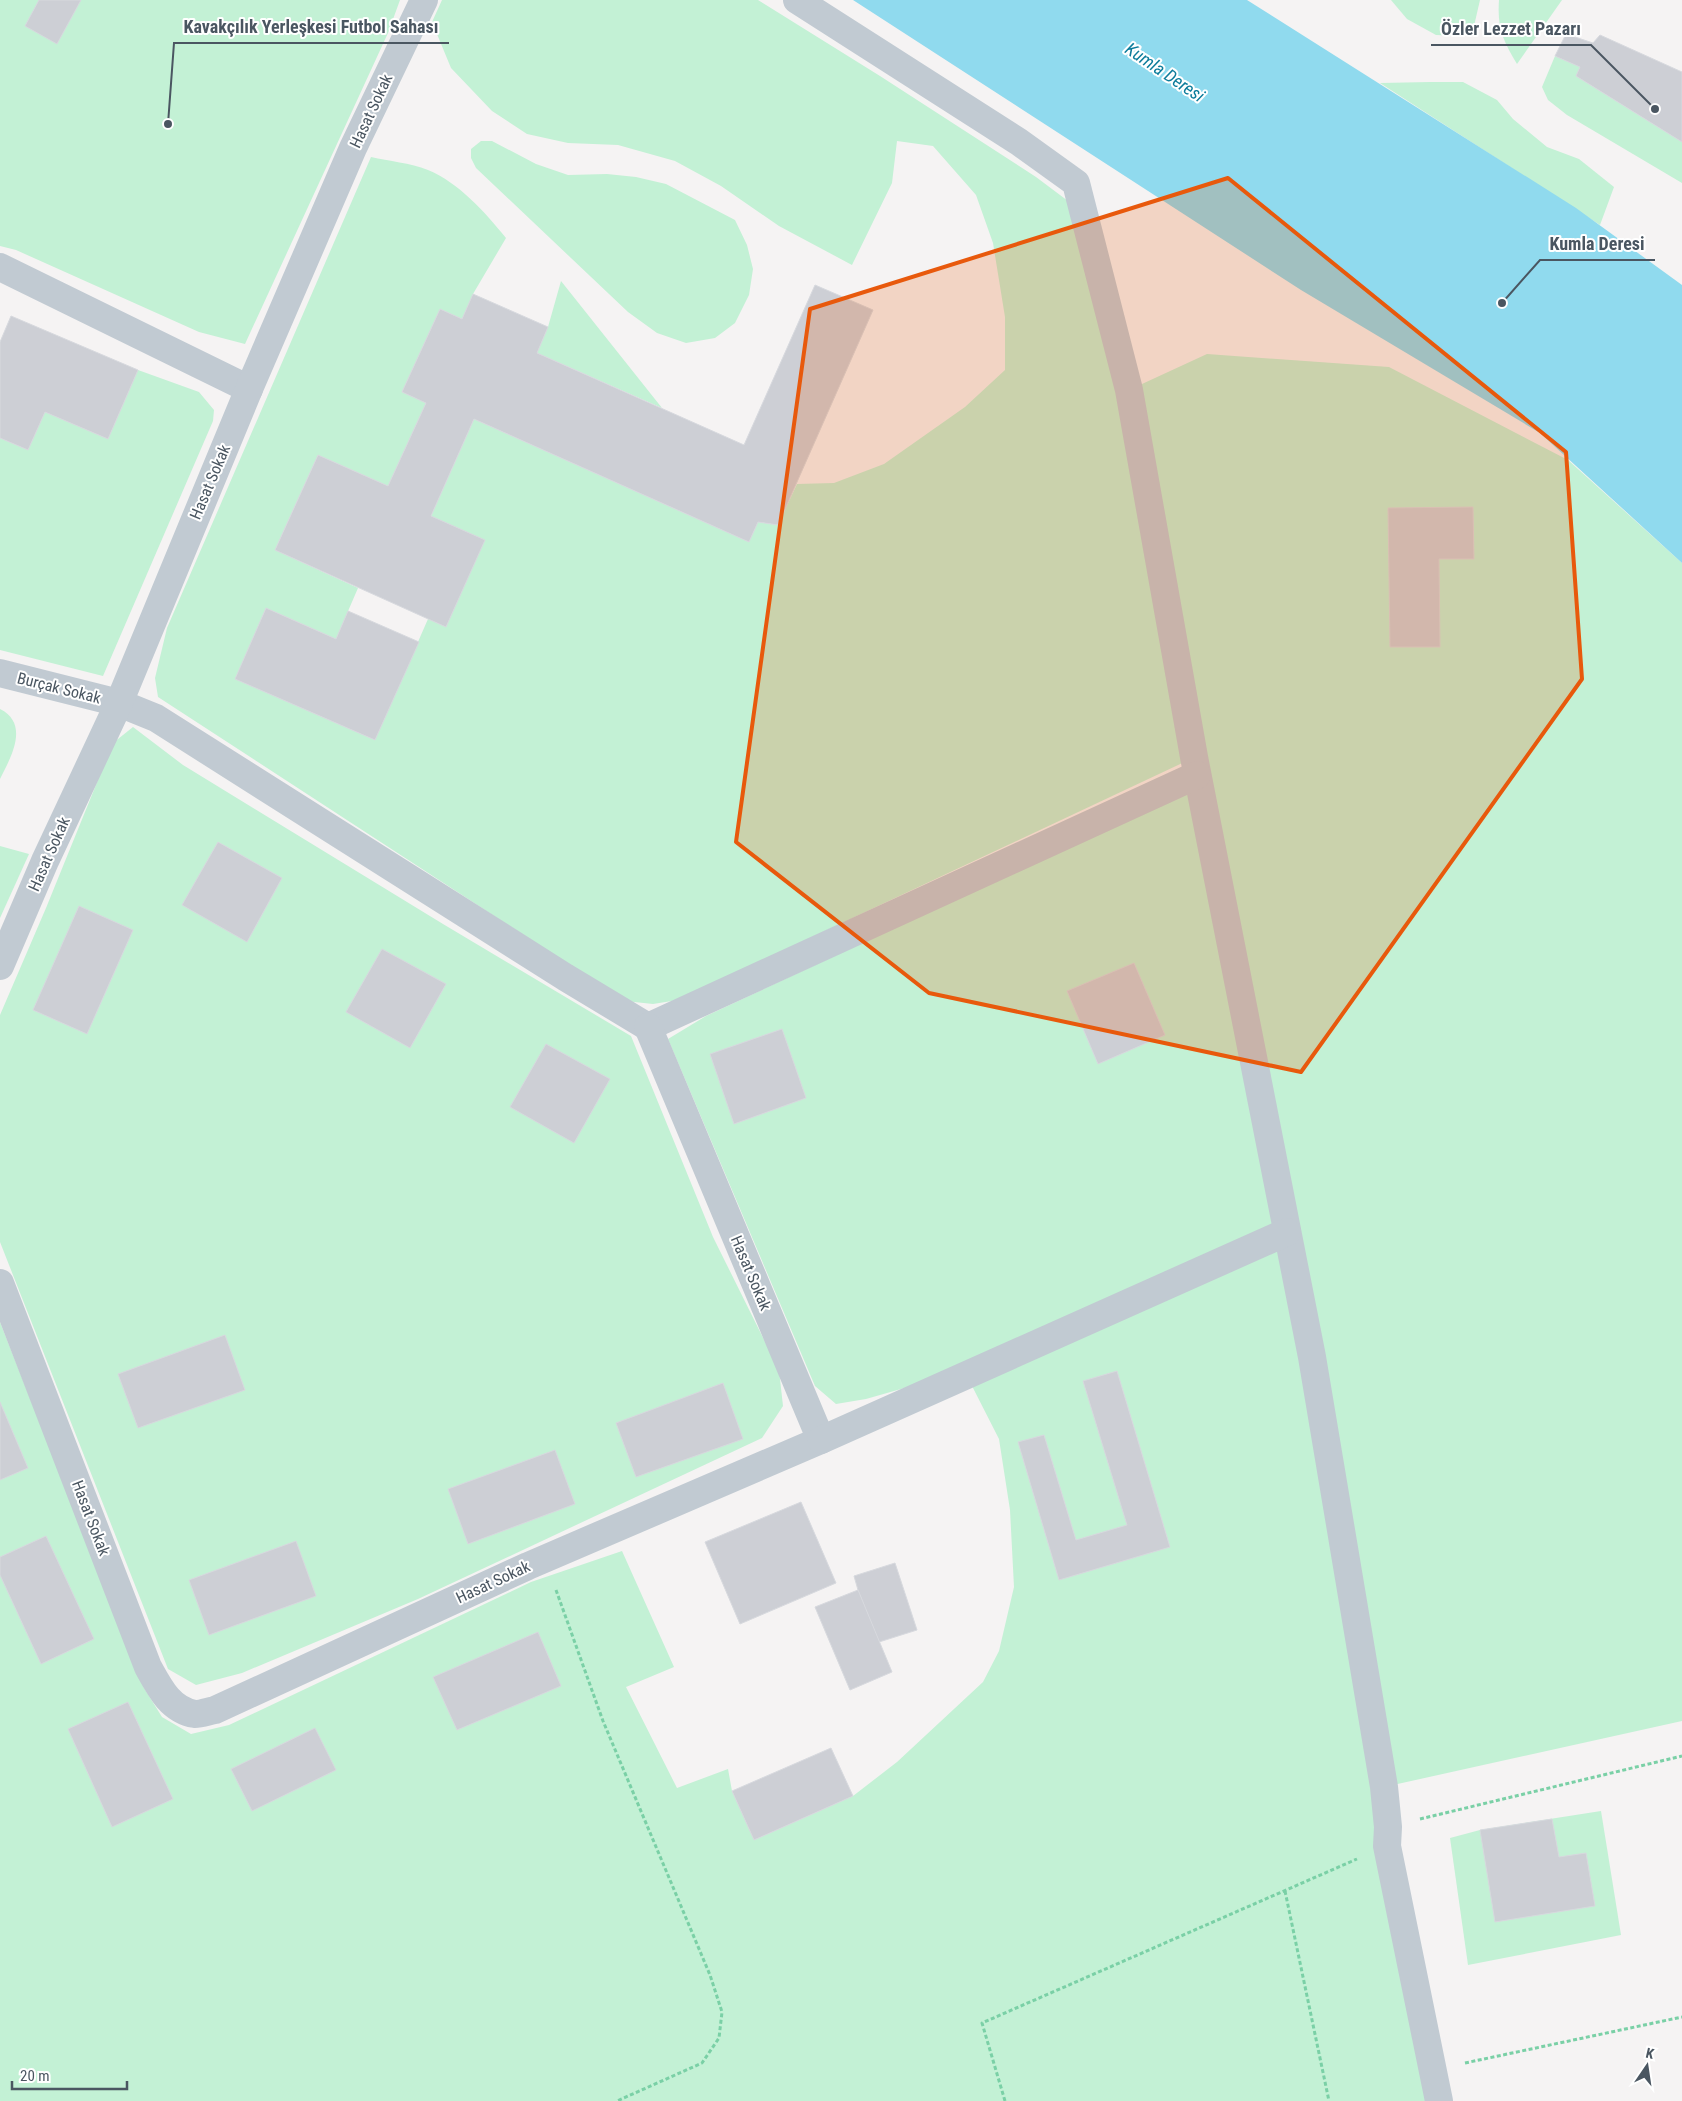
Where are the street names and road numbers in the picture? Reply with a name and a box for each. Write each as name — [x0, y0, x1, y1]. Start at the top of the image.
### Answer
street label: Hasat Sokak — [346, 70, 397, 151]
street label: Hasat Sokak — [186, 441, 235, 522]
street label: Burçak Sokak — [15, 668, 104, 708]
street label: Hasat Sokak — [24, 813, 74, 894]
street label: Hasat Sokak — [727, 1233, 776, 1314]
street label: Hasat Sokak — [68, 1478, 114, 1559]
street label: Hasat Sokak — [453, 1556, 534, 1607]

